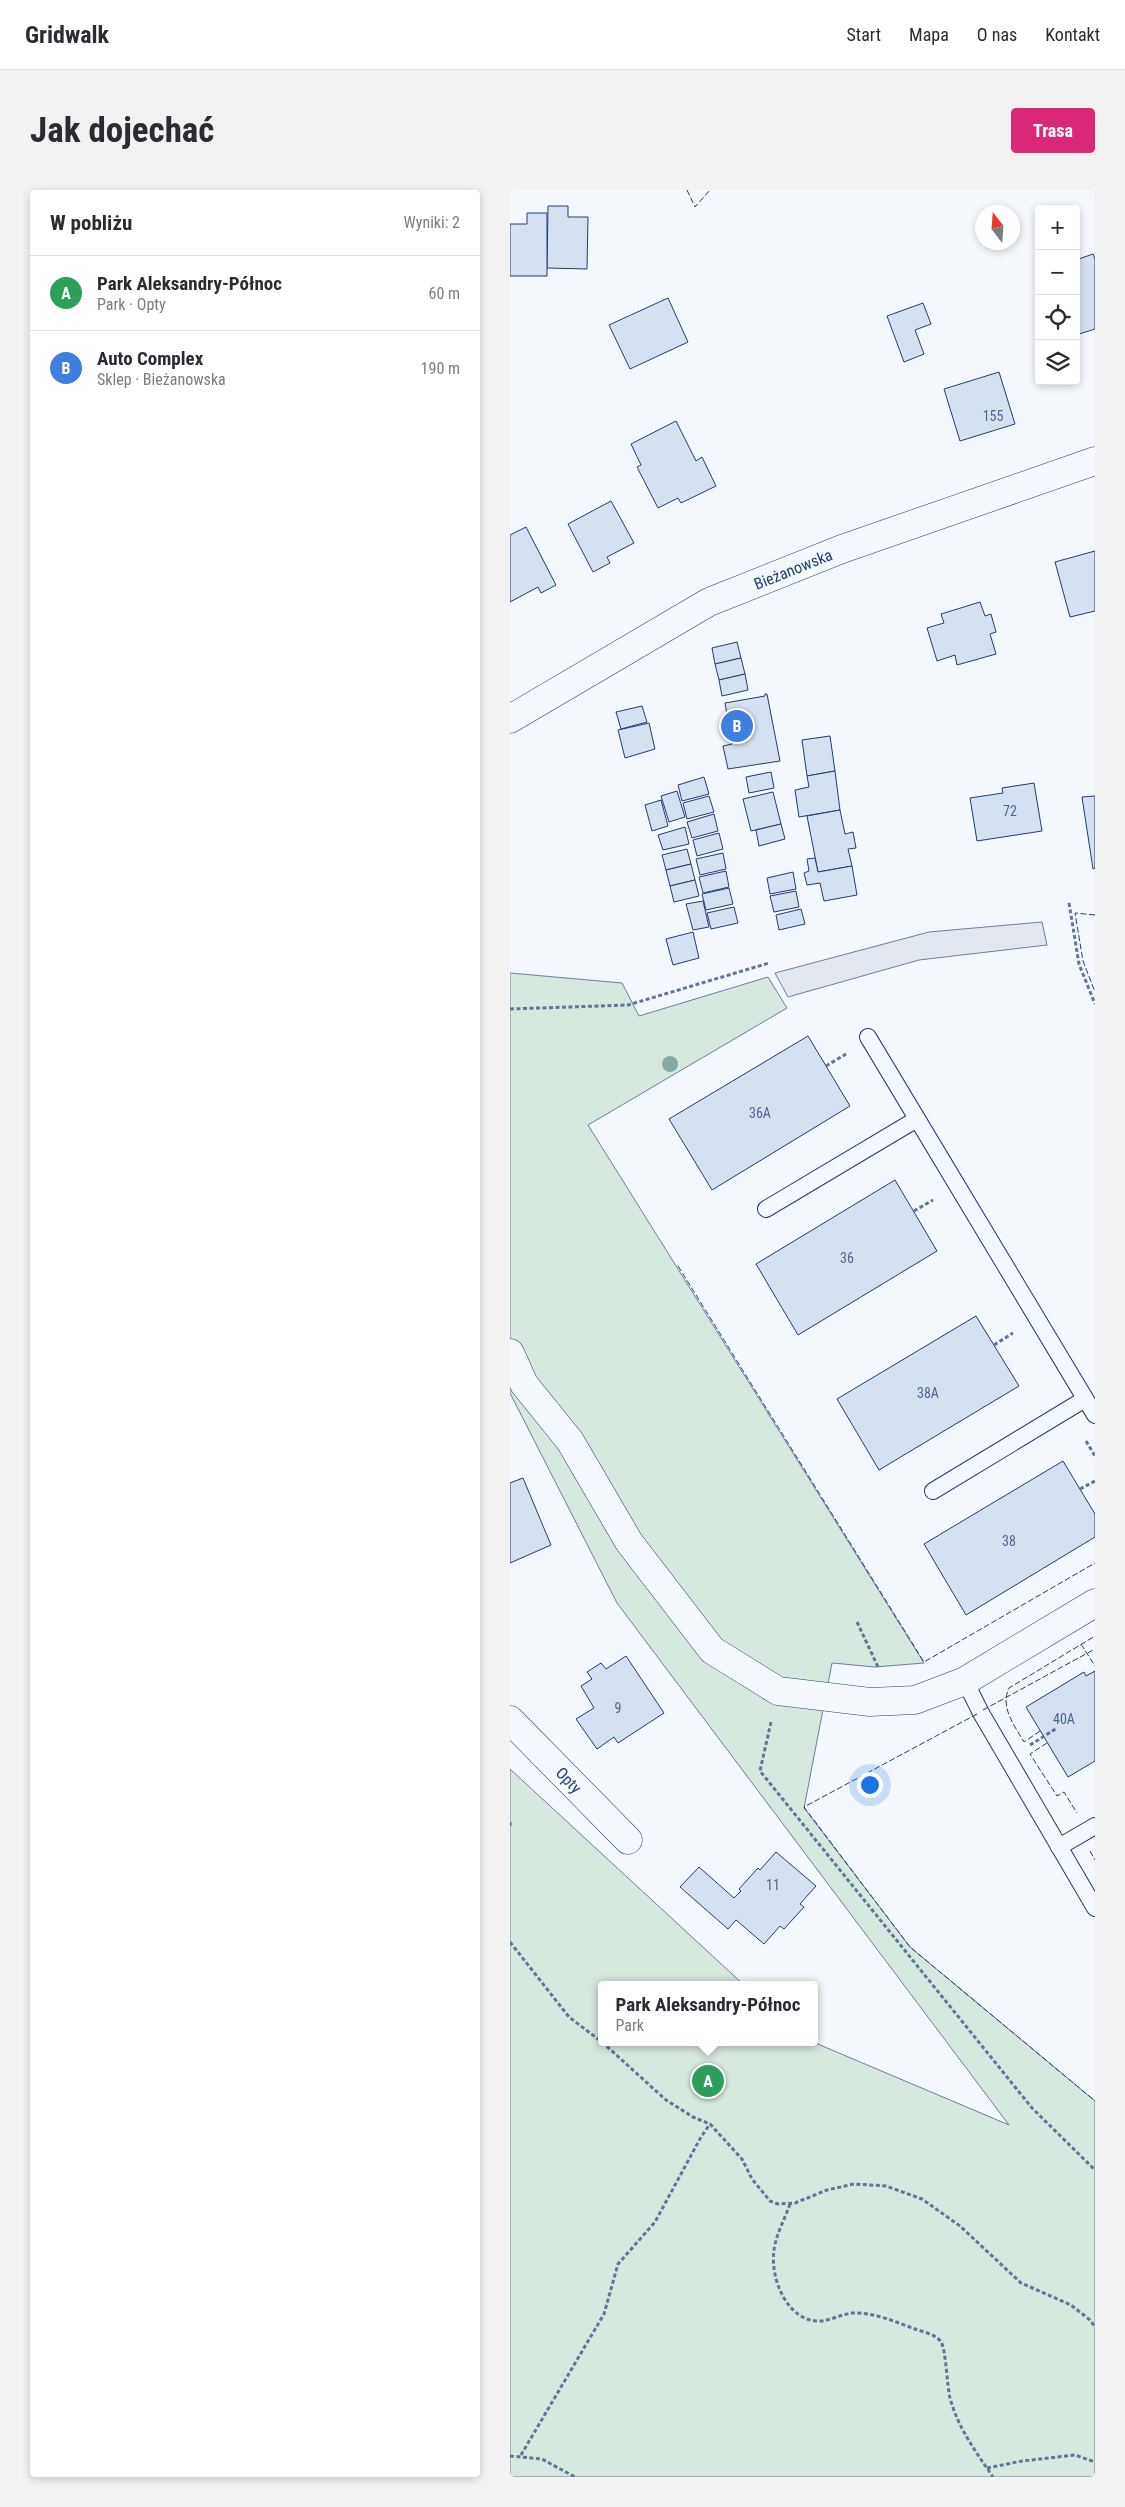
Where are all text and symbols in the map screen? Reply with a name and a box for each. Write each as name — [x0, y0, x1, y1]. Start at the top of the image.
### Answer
text: Gridwalk — [25, 21, 109, 49]
text: Start — [847, 24, 881, 45]
text: Mapa — [909, 24, 949, 45]
text: O nas — [977, 24, 1017, 45]
text: Kontakt — [1045, 24, 1100, 45]
button: Trasa — [1011, 108, 1095, 153]
text: Jak dojechać — [30, 110, 214, 151]
north arrow — [975, 205, 1020, 250]
map controls — [1035, 205, 1080, 385]
button: + — [1035, 205, 1080, 250]
text: W pobliżu — [50, 211, 132, 235]
text: Wyniki: 2 — [404, 213, 460, 232]
button: − — [1035, 250, 1080, 295]
text: Park Aleksandry-Północ — [97, 272, 282, 295]
text: A — [61, 284, 71, 303]
text: 60 m — [428, 284, 460, 303]
text: Park · Opty — [97, 295, 166, 314]
button: locate — [1035, 295, 1080, 340]
button: layers — [1035, 340, 1080, 385]
text: Auto Complex — [97, 347, 203, 370]
text: B — [62, 359, 70, 378]
text: 190 m — [421, 359, 460, 378]
text: Sklep · Bieżanowska — [97, 370, 226, 389]
house number: 155 — [983, 408, 1003, 424]
street label: Bieżanowska — [751, 545, 835, 594]
pin: B — [721, 707, 753, 745]
house number: 72 — [1003, 803, 1017, 819]
house number: 36A — [749, 1105, 771, 1121]
house number: 36 — [840, 1250, 854, 1266]
house number: 38A — [917, 1385, 939, 1401]
house number: 38 — [1002, 1533, 1016, 1549]
house number: 9 — [615, 1700, 621, 1716]
house number: 40A — [1053, 1711, 1075, 1727]
street label: Opty — [552, 1763, 586, 1798]
your location — [857, 1772, 883, 1798]
house number: 11 — [766, 1877, 780, 1893]
popup — [598, 1981, 818, 2046]
text: Park Aleksandry-Północ — [616, 1993, 800, 2016]
text: Park — [616, 2016, 644, 2035]
pin: A — [692, 2062, 724, 2100]

